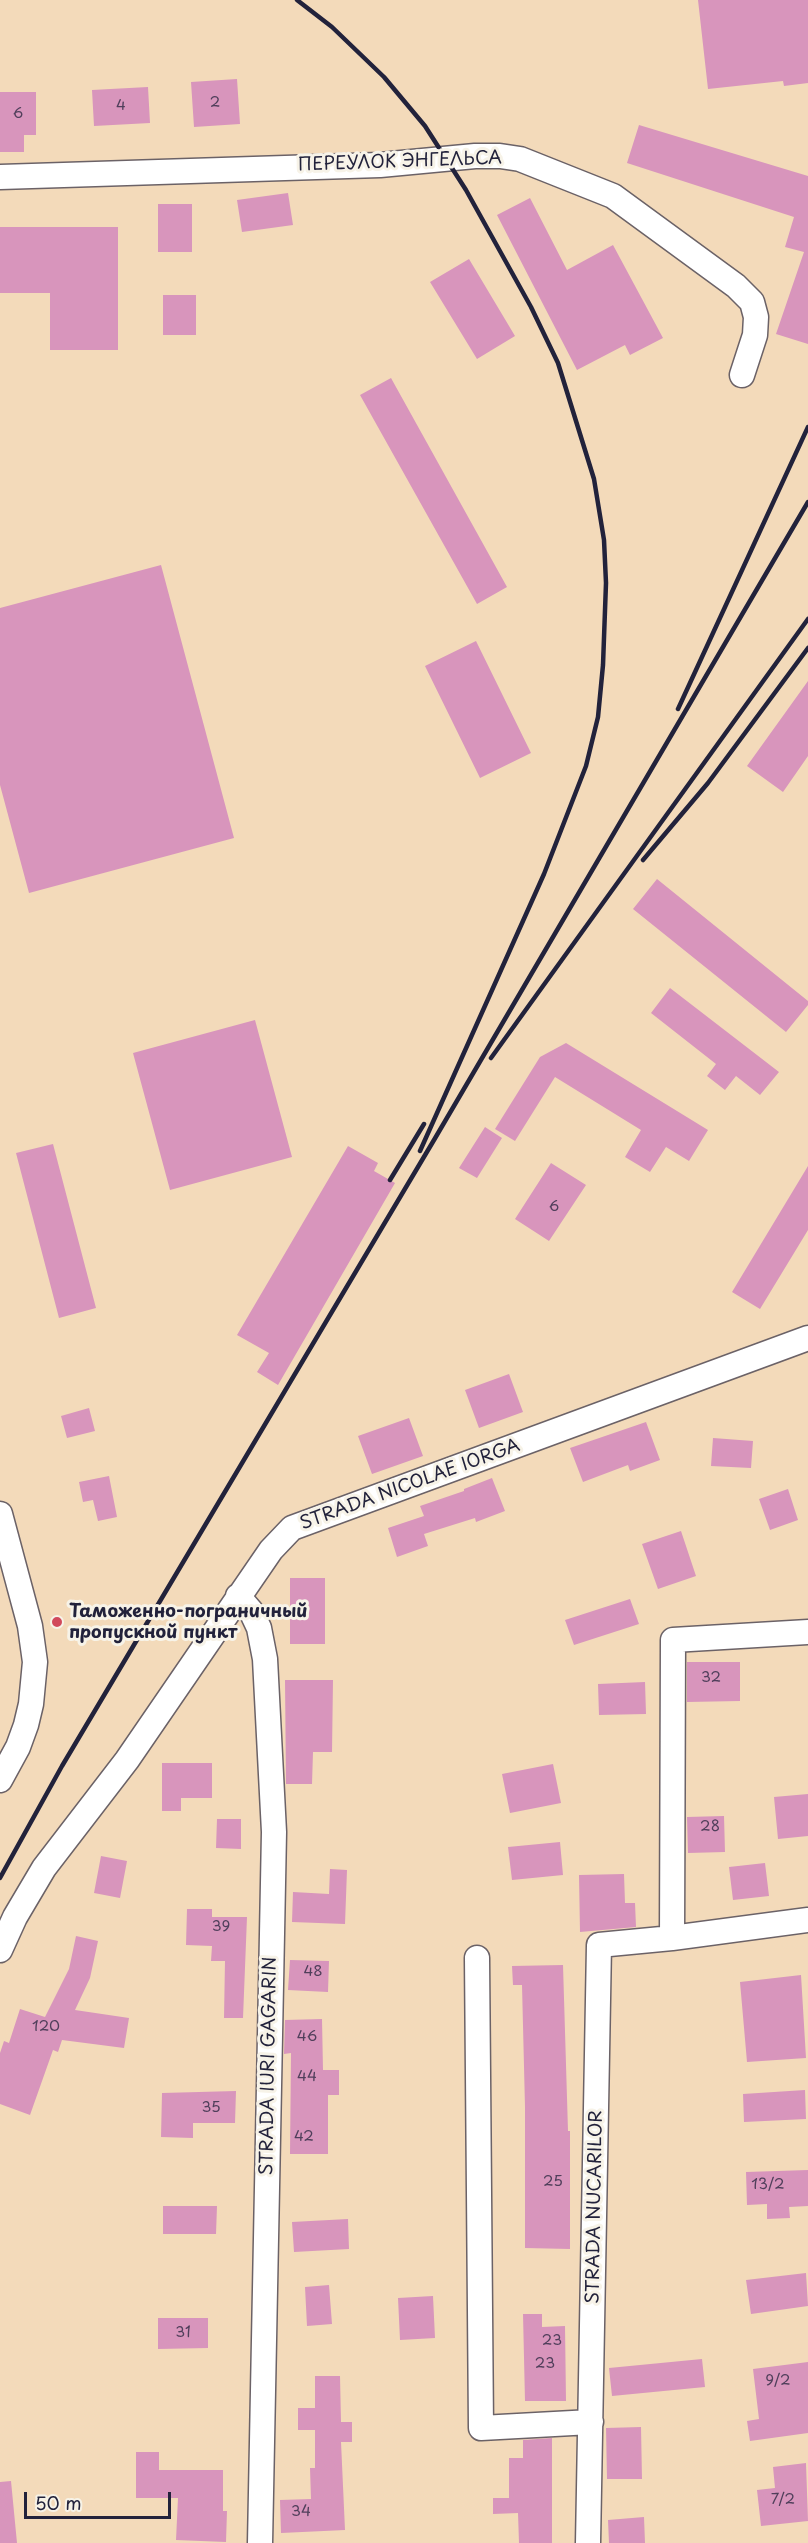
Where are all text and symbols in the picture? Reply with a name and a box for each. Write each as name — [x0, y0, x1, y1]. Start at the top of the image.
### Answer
house number: 2 — [210, 94, 220, 112]
house number: 4 — [116, 97, 126, 115]
house number: 6 — [13, 105, 23, 123]
street label: ПЕРЕУЛОК ЭНГЕЛЬСА — [298, 148, 502, 176]
house number: 6 — [549, 1198, 559, 1216]
street label: STRADA NICOLAE IORGA — [297, 1435, 523, 1535]
place label: Таможенно-пограничный пропускной пункт — [69, 1601, 308, 1644]
marker: Таможенно-пограничный пропускной пункт — [50, 1615, 64, 1629]
house number: 32 — [701, 1669, 721, 1687]
house number: 28 — [700, 1818, 720, 1836]
house number: 39 — [212, 1918, 230, 1936]
street label: STRADA IURI GAGARIN — [256, 1956, 282, 2176]
house number: 48 — [303, 1963, 323, 1981]
house number: 120 — [32, 2018, 60, 2036]
house number: 46 — [297, 2028, 317, 2046]
house number: 44 — [297, 2068, 317, 2086]
house number: 35 — [201, 2099, 221, 2117]
street label: STRADA NUCARILOR — [583, 2110, 607, 2304]
house number: 42 — [294, 2128, 314, 2146]
house number: 25 — [543, 2173, 563, 2191]
house number: 13/2 — [751, 2176, 785, 2194]
house number: 31 — [175, 2324, 191, 2342]
house number: 23 — [542, 2332, 562, 2350]
house number: 23 — [535, 2355, 555, 2373]
house number: 9/2 — [765, 2372, 791, 2390]
scale bar — [27, 2480, 174, 2518]
text: 50 m — [35, 2489, 82, 2516]
house number: 7/2 — [771, 2491, 795, 2509]
house number: 34 — [291, 2503, 311, 2521]

